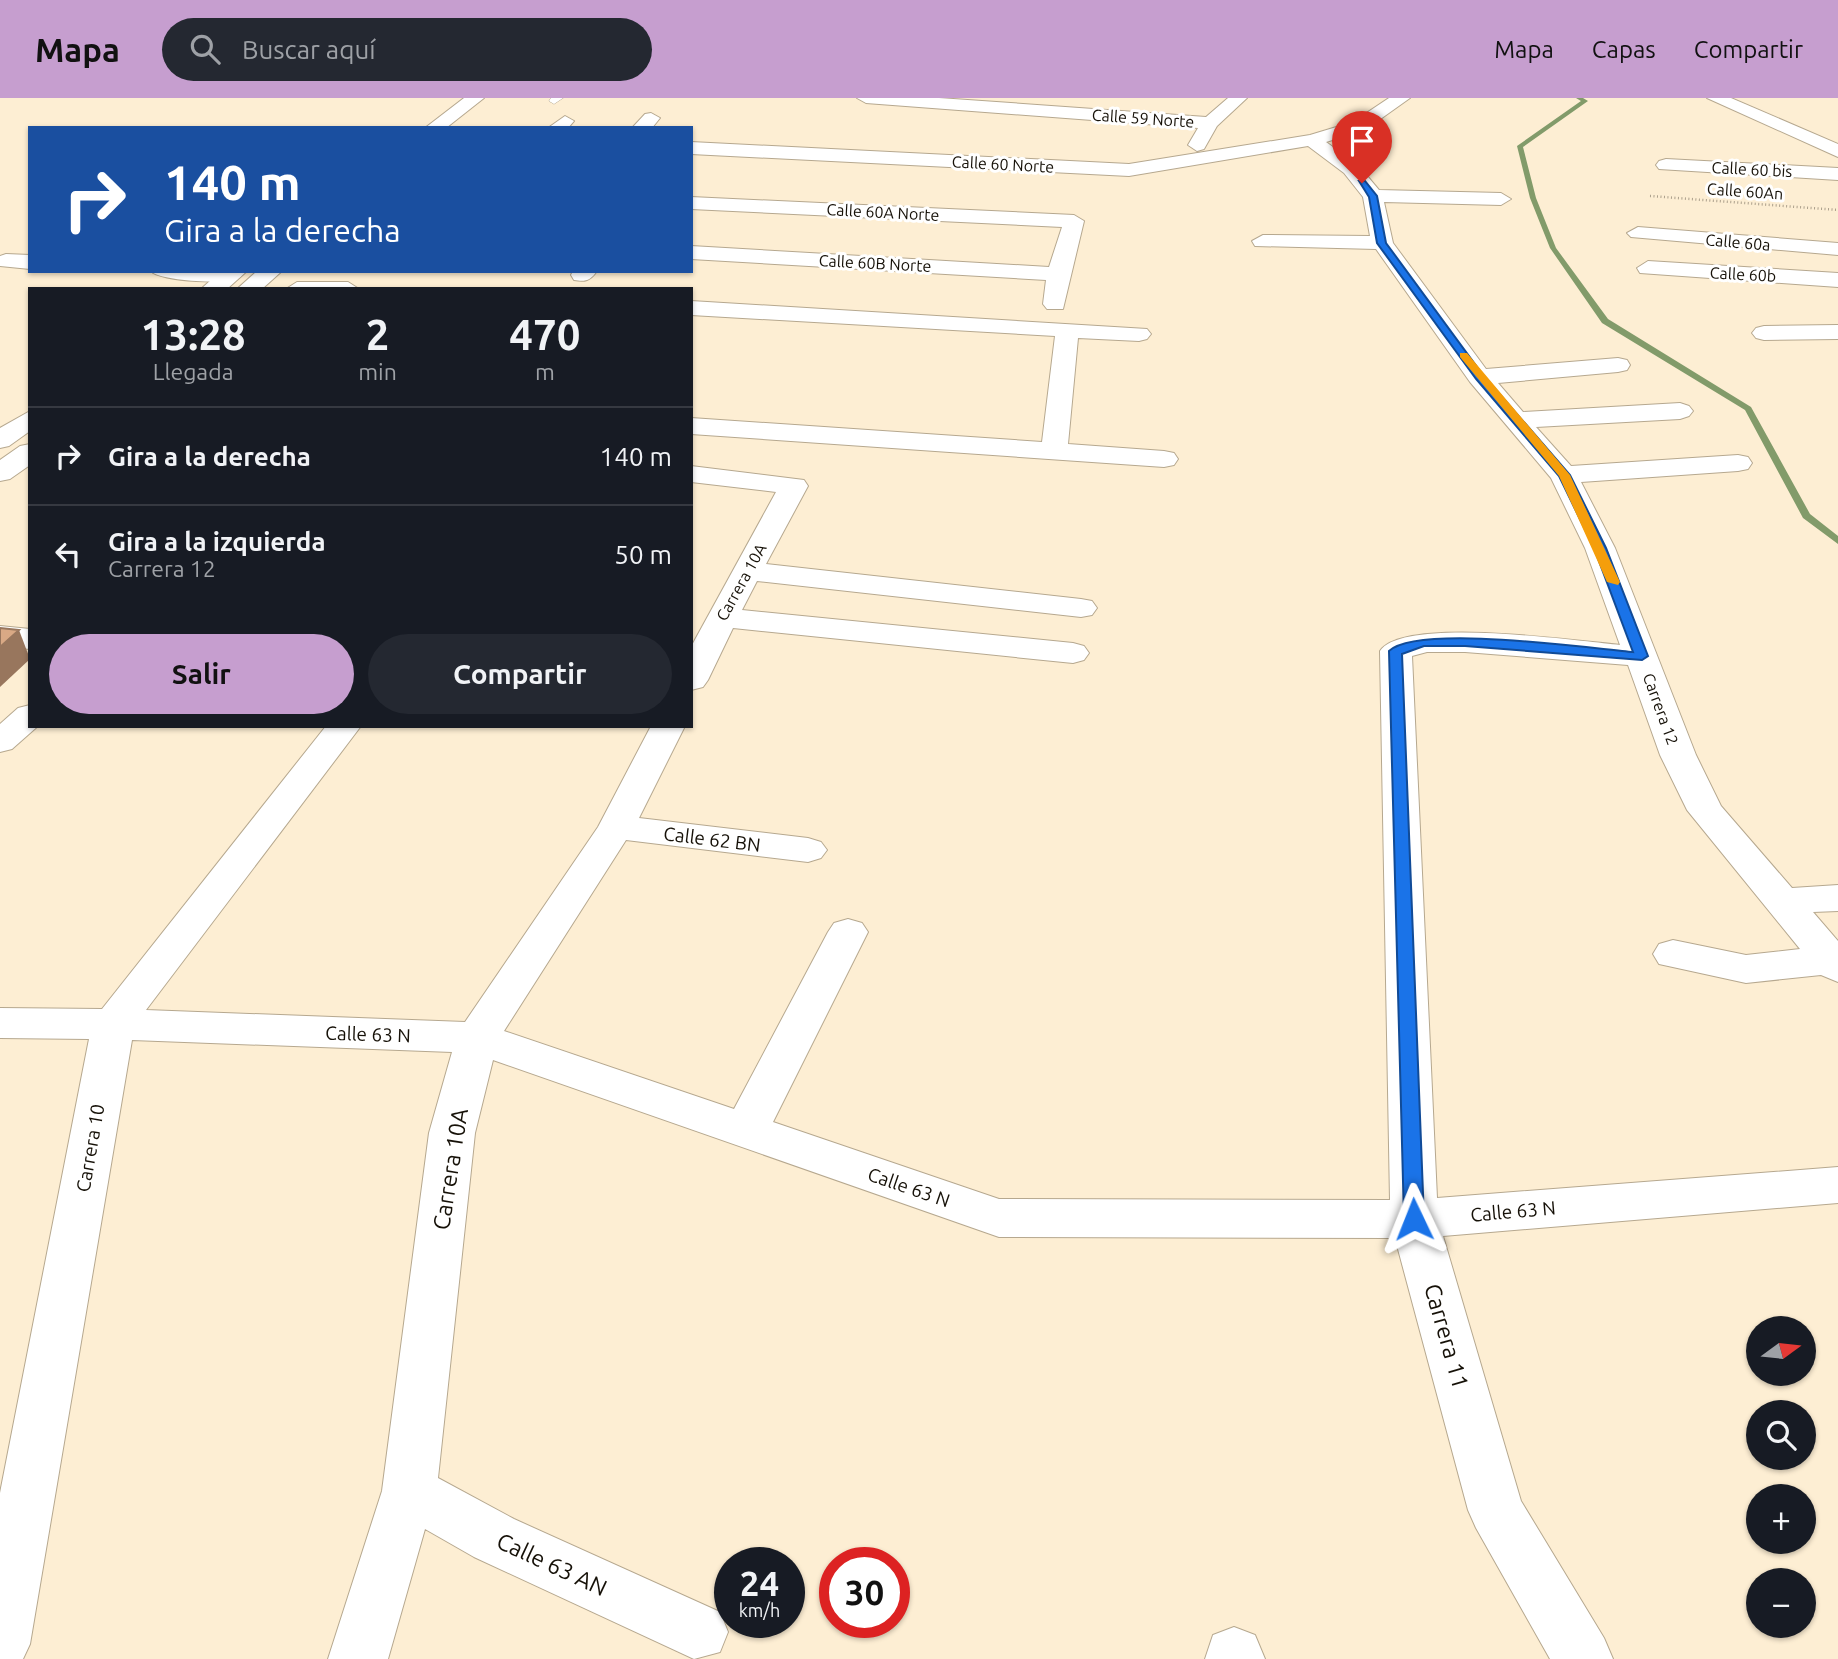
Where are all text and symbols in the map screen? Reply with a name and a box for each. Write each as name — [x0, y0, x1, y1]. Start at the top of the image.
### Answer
search box — [162, 18, 652, 81]
icon: search — [186, 30, 224, 68]
text: Mapa — [35, 31, 120, 68]
text: Buscar aquí — [242, 35, 376, 64]
text: Mapa — [1494, 36, 1554, 63]
text: Capas — [1592, 36, 1656, 63]
text: Compartir — [1694, 36, 1803, 63]
street label: Calle 59 Norte — [1091, 105, 1195, 131]
pin — [1332, 111, 1392, 183]
icon: arrive — [1343, 122, 1381, 160]
street label: Calle 60 Norte — [951, 152, 1055, 176]
icon: right — [49, 154, 140, 245]
text: 140 m — [164, 154, 301, 209]
street label: Calle 60 bis — [1711, 158, 1793, 180]
street label: Calle 60An — [1706, 179, 1784, 203]
street label: Calle 60A Norte — [826, 200, 940, 224]
text: Gira a la derecha — [164, 212, 401, 248]
street label: Calle 60a — [1705, 230, 1771, 254]
street label: Calle 60B Norte — [818, 251, 932, 275]
street label: Calle 60b — [1709, 263, 1777, 285]
text: 13:28 — [141, 311, 246, 358]
text: 2 — [366, 311, 389, 358]
text: 470 — [509, 311, 580, 358]
text: Llegada — [153, 359, 233, 384]
text: min — [358, 359, 397, 384]
text: m — [535, 359, 555, 384]
icon: right — [49, 437, 87, 475]
text: Gira a la derecha — [108, 442, 311, 471]
text: 140 m — [600, 442, 672, 471]
text: Gira a la izquierda — [108, 527, 326, 556]
icon: left — [49, 535, 87, 573]
text: 50 m — [614, 540, 672, 569]
street label: Carrera 10A — [712, 540, 770, 624]
text: Carrera 12 — [108, 556, 216, 581]
button: Salir — [49, 634, 354, 714]
button: Compartir — [368, 634, 672, 714]
street label: Carrera 12 — [1640, 671, 1682, 747]
street label: Calle 62 BN — [662, 822, 762, 856]
street label: Calle 63 N — [325, 1022, 411, 1046]
street label: Carrera 10 — [71, 1102, 109, 1194]
street label: Carrera 10A — [428, 1106, 472, 1232]
street label: Calle 63 N — [865, 1163, 953, 1211]
position arrow — [1377, 1182, 1451, 1256]
street label: Calle 63 N — [1469, 1196, 1557, 1226]
street label: Carrera 11 — [1420, 1281, 1474, 1391]
north arrow — [1746, 1316, 1816, 1386]
map controls — [1746, 1316, 1816, 1638]
button: search — [1746, 1400, 1816, 1470]
button: + — [1746, 1484, 1816, 1554]
street label: Calle 63 AN — [493, 1528, 611, 1600]
speed limit sign: 30 — [819, 1547, 910, 1638]
text: 24 — [740, 1563, 779, 1603]
button: − — [1746, 1568, 1816, 1638]
text: km/h — [739, 1600, 780, 1620]

